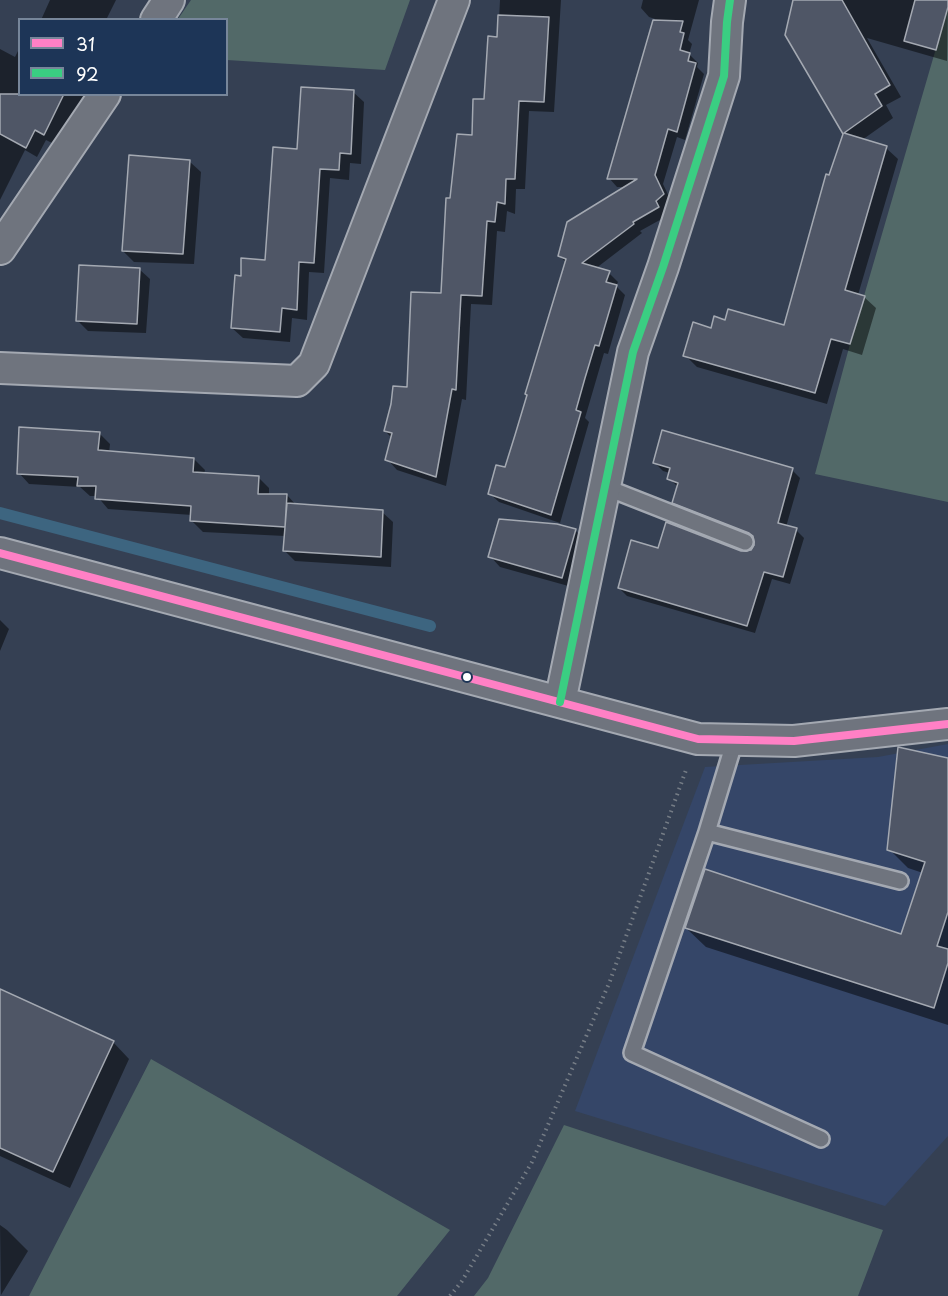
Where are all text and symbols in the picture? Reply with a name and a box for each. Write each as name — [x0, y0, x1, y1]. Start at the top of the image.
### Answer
legend — [18, 18, 228, 96]
text: 31 — [76, 30, 95, 57]
text: 92 — [76, 60, 99, 87]
unlabelled marker — [461, 671, 473, 683]

